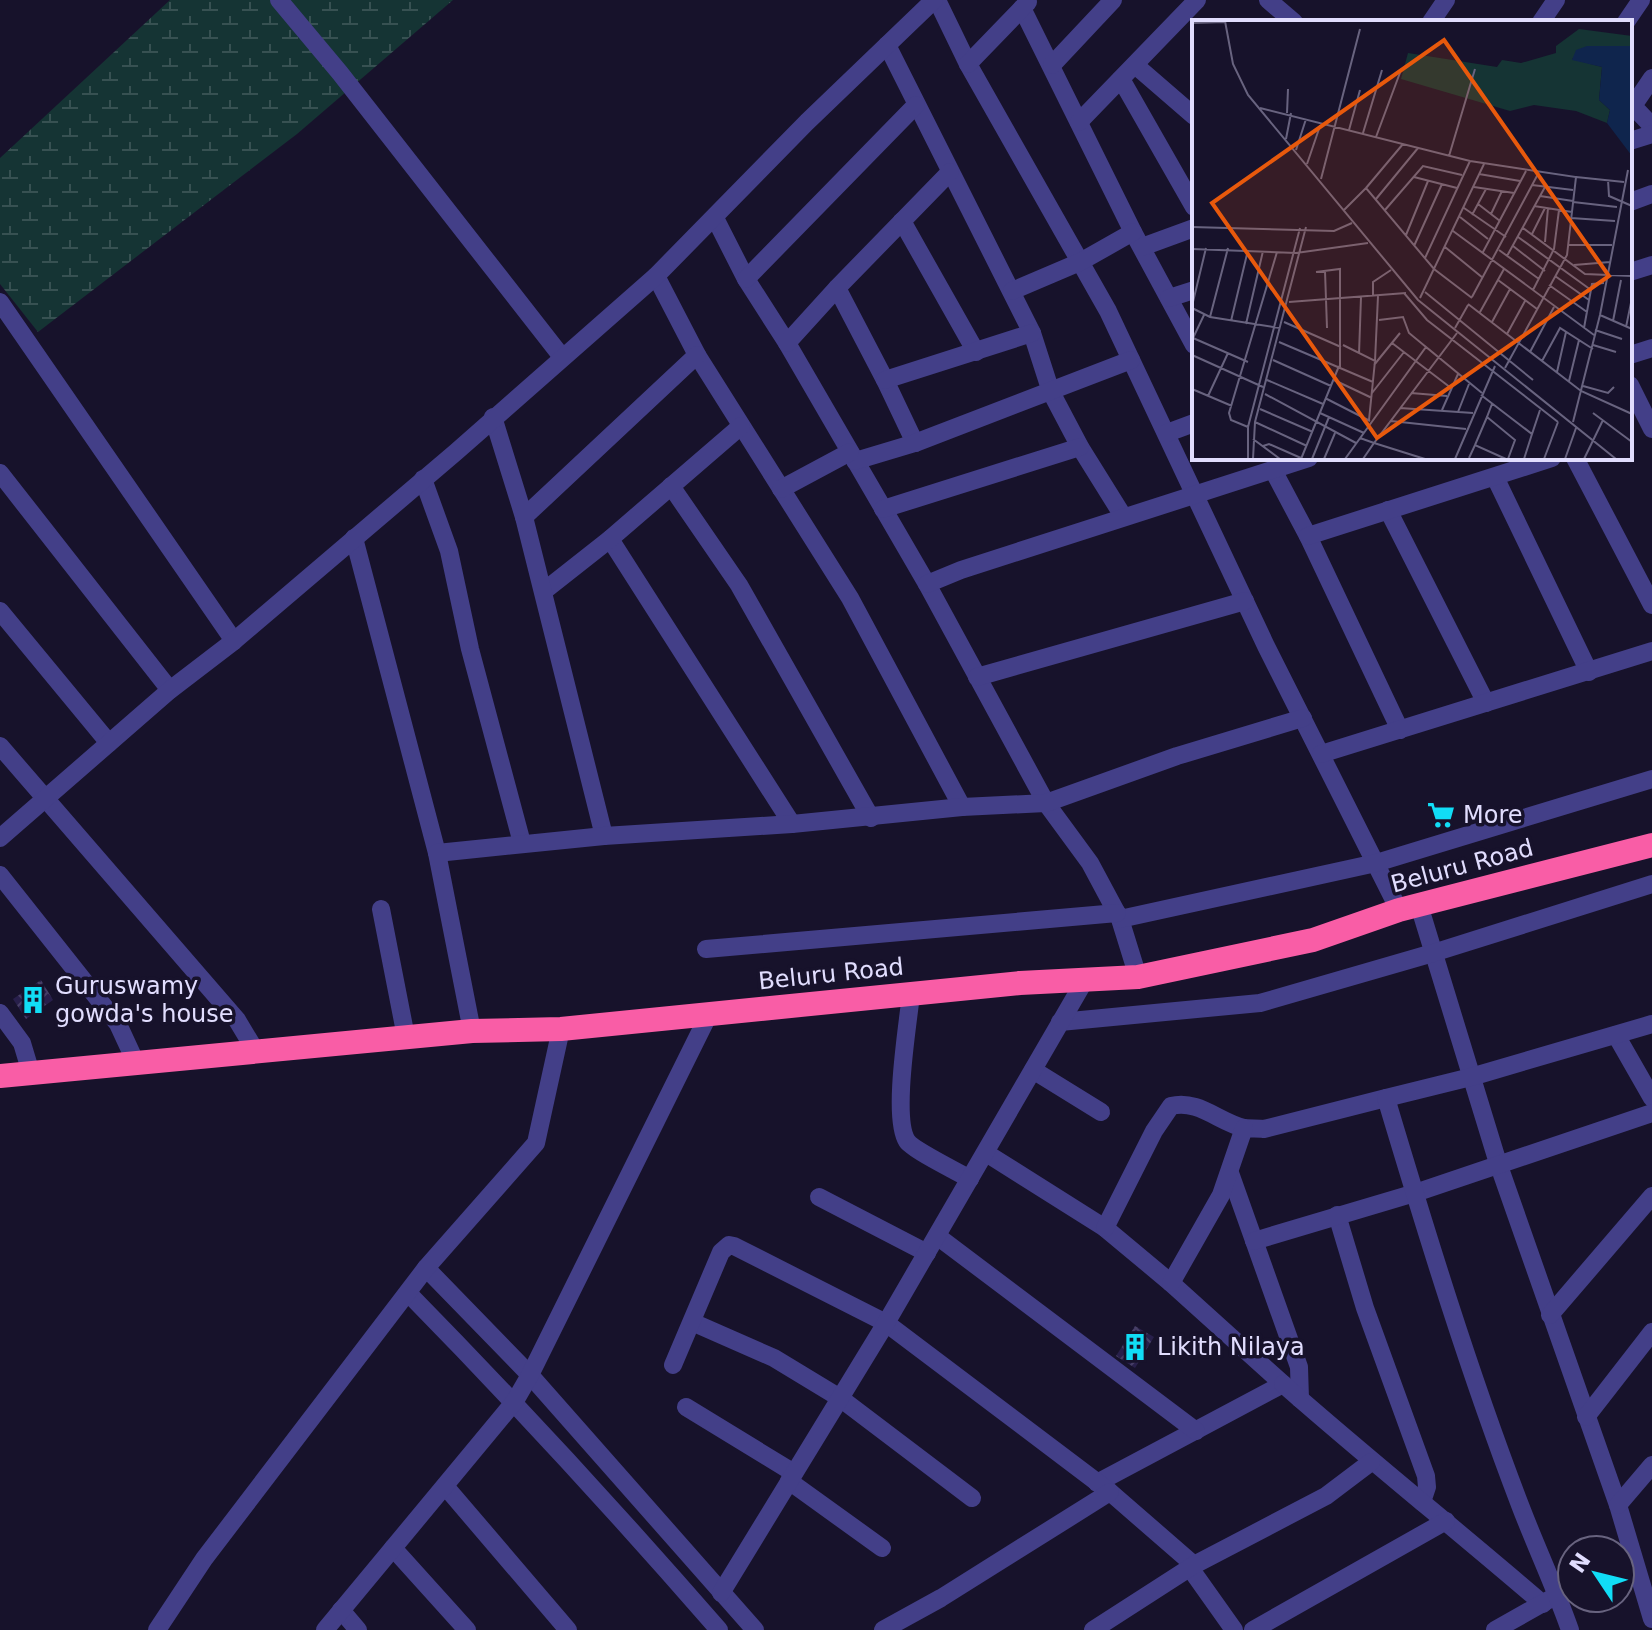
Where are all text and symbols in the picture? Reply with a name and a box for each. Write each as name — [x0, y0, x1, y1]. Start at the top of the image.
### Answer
inset map — [1192, 20, 1632, 460]
supermarket icon: More — [1426, 800, 1456, 830]
place label: More — [1463, 801, 1523, 829]
street label: Beluru Road — [1388, 834, 1536, 898]
street label: Beluru Road — [757, 952, 905, 996]
place label: Guruswamy gowda's house — [55, 972, 234, 1028]
building icon: Guruswamy gowda's house — [18, 985, 48, 1015]
building icon: Likith Nilaya — [1120, 1332, 1150, 1362]
place label: Likith Nilaya — [1157, 1333, 1305, 1361]
north arrow — [1556, 1534, 1636, 1614]
text: N — [1565, 1548, 1596, 1578]

